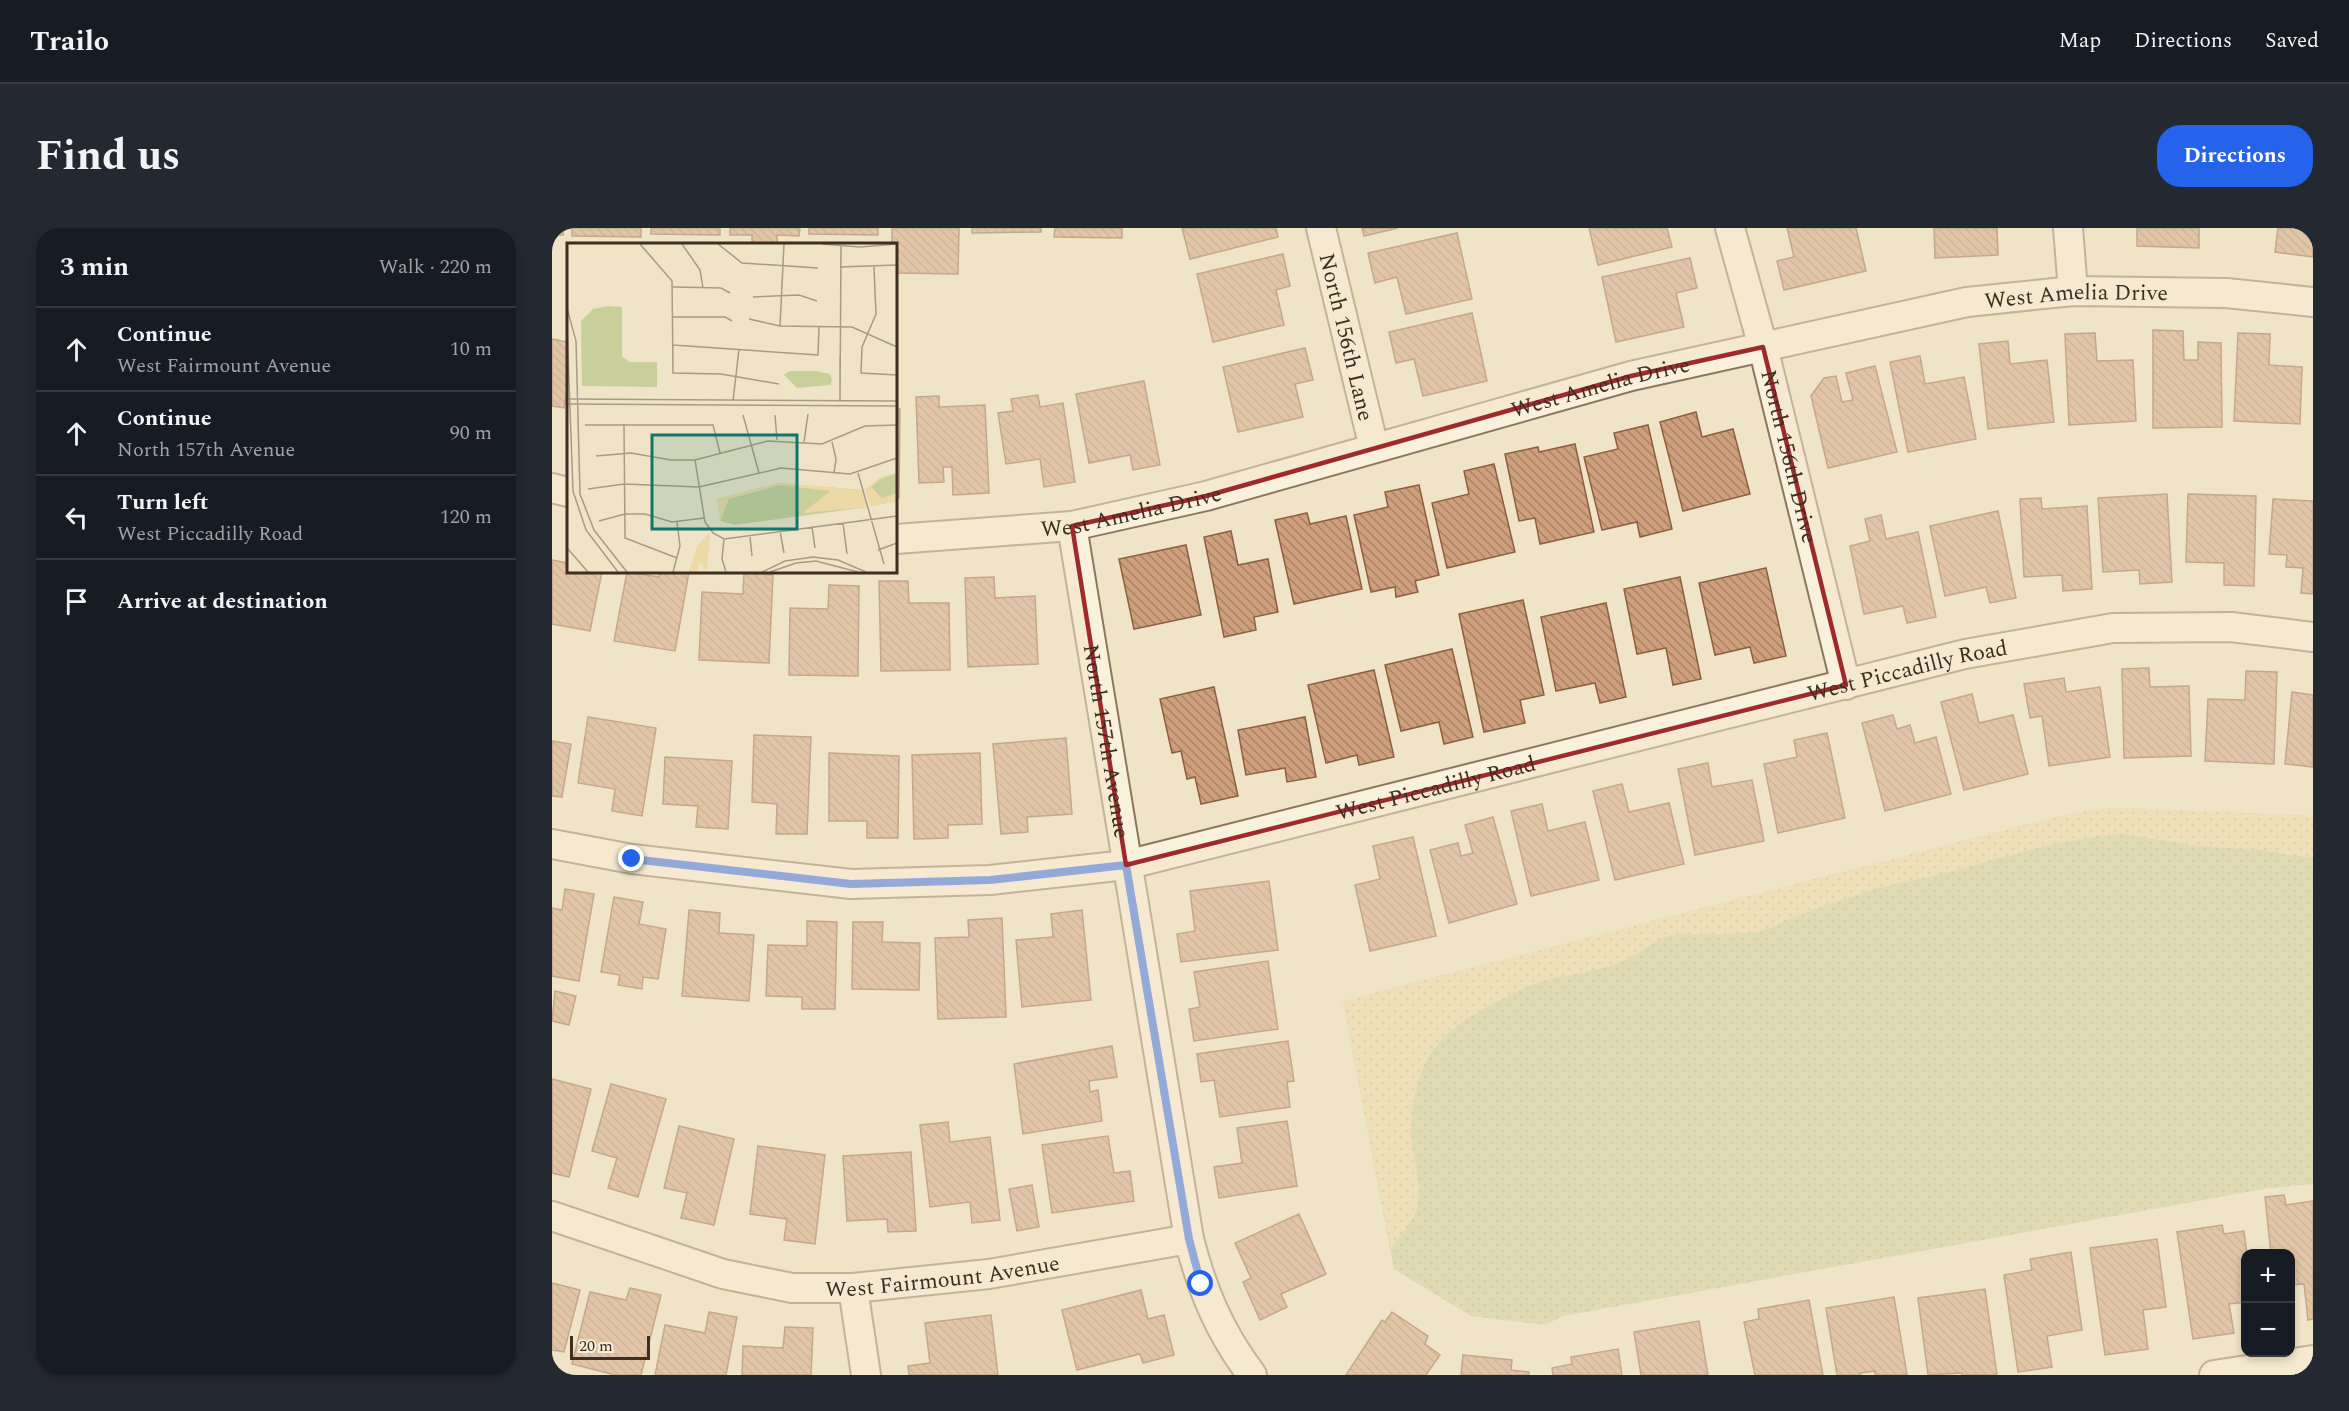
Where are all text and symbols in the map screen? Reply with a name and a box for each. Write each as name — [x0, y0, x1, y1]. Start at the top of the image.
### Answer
text: Trailo — [30, 20, 109, 63]
text: Map — [2059, 25, 2101, 57]
text: Directions — [2134, 25, 2232, 57]
text: Saved — [2265, 25, 2319, 57]
text: Find us — [36, 125, 180, 188]
button: Directions — [2157, 125, 2313, 187]
inset map — [567, 243, 897, 573]
text: 3 min — [60, 247, 129, 287]
street label: North 156th Lane — [1310, 250, 1382, 425]
text: Walk · 220 m — [379, 252, 492, 282]
street label: West Amelia Drive — [1983, 276, 2168, 318]
text: Continue — [117, 318, 212, 351]
icon: ahead — [60, 333, 93, 366]
text: 10 m — [450, 334, 492, 364]
street label: West Amelia Drive — [1507, 349, 1693, 427]
text: West Fairmount Avenue — [117, 351, 331, 381]
street label: North 156th Drive — [1751, 367, 1826, 547]
text: Continue — [117, 402, 212, 435]
icon: ahead — [60, 417, 93, 450]
text: 90 m — [450, 418, 492, 448]
text: North 157th Avenue — [117, 435, 295, 465]
street label: West Amelia Drive — [1039, 477, 1226, 546]
text: Turn left — [117, 486, 209, 519]
icon: left — [60, 501, 93, 534]
text: 120 m — [440, 502, 492, 532]
text: West Piccadilly Road — [117, 519, 303, 549]
icon: arrive — [60, 585, 93, 618]
text: Arrive at destination — [117, 585, 328, 618]
street label: West Piccadilly Road — [1804, 632, 2010, 711]
street label: North 157th Avenue — [1074, 642, 1138, 841]
street label: West Piccadilly Road — [1333, 748, 1539, 830]
route end — [618, 845, 644, 871]
street label: West Fairmount Avenue — [825, 1247, 1062, 1306]
map controls — [2241, 1249, 2295, 1357]
button: + — [2241, 1249, 2295, 1303]
route start — [1187, 1270, 1213, 1296]
button: − — [2241, 1303, 2295, 1357]
scale bar — [570, 1333, 650, 1360]
text: 20 m — [579, 1334, 613, 1358]

